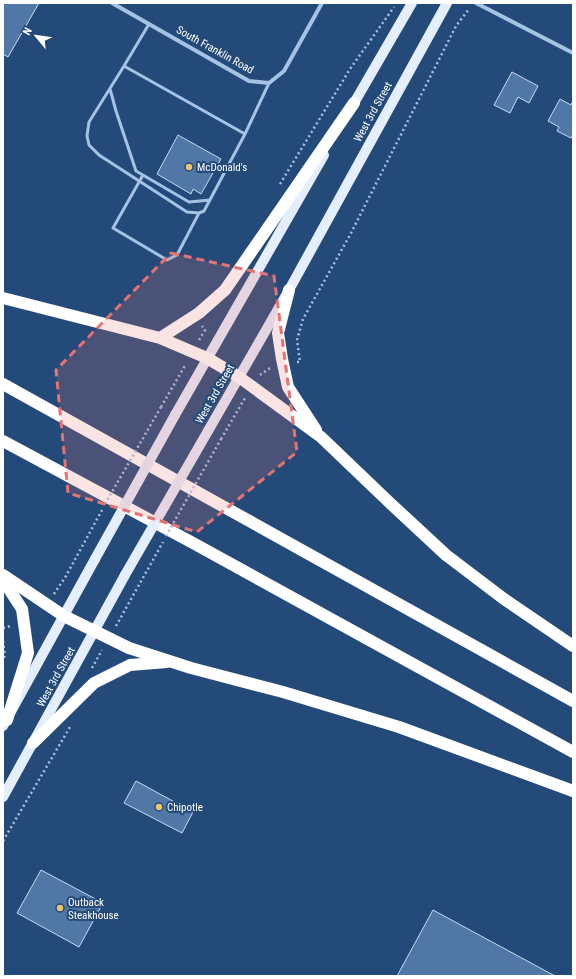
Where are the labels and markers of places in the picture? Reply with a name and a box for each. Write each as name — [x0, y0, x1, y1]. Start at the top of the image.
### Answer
place label: McDonald's — [197, 161, 247, 174]
marker: McDonald's — [184, 162, 194, 172]
place label: Chipotle — [167, 801, 203, 814]
marker: Chipotle — [154, 802, 164, 812]
place label: Outback Steakhouse — [68, 896, 119, 922]
marker: Outback Steakhouse — [55, 903, 65, 913]

